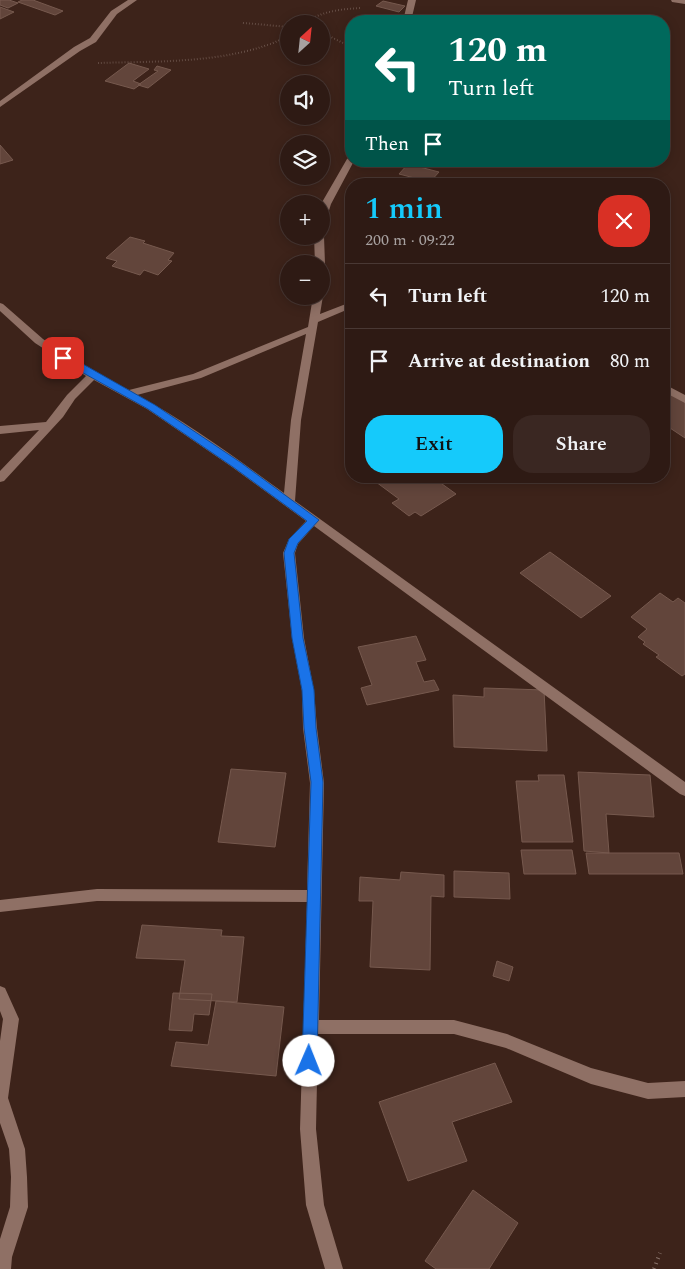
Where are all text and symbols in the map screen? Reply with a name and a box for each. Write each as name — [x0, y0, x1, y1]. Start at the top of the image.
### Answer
north arrow — [280, 15, 330, 65]
map controls — [280, 15, 330, 305]
text: 120 m — [448, 24, 547, 77]
icon: left — [365, 35, 430, 100]
text: Turn left — [448, 72, 534, 105]
button: sound — [280, 75, 330, 125]
text: Then — [365, 130, 409, 159]
icon: arrive — [419, 130, 447, 158]
button: layers — [280, 135, 330, 185]
text: 1 min — [365, 186, 443, 232]
button: + — [280, 195, 330, 245]
button: close — [598, 195, 650, 247]
text: 200 m · 09:22 — [365, 228, 455, 252]
button: − — [280, 255, 330, 305]
icon: left — [365, 282, 393, 310]
text: Turn left — [408, 282, 487, 311]
text: 120 m — [600, 282, 650, 311]
pin — [42, 337, 84, 379]
icon: arrive — [49, 344, 77, 372]
icon: arrive — [365, 347, 393, 375]
text: Arrive at destination — [408, 347, 590, 376]
text: 80 m — [610, 347, 650, 376]
button: Exit — [365, 415, 503, 473]
button: Share — [513, 415, 650, 473]
position arrow — [282, 1034, 334, 1086]

